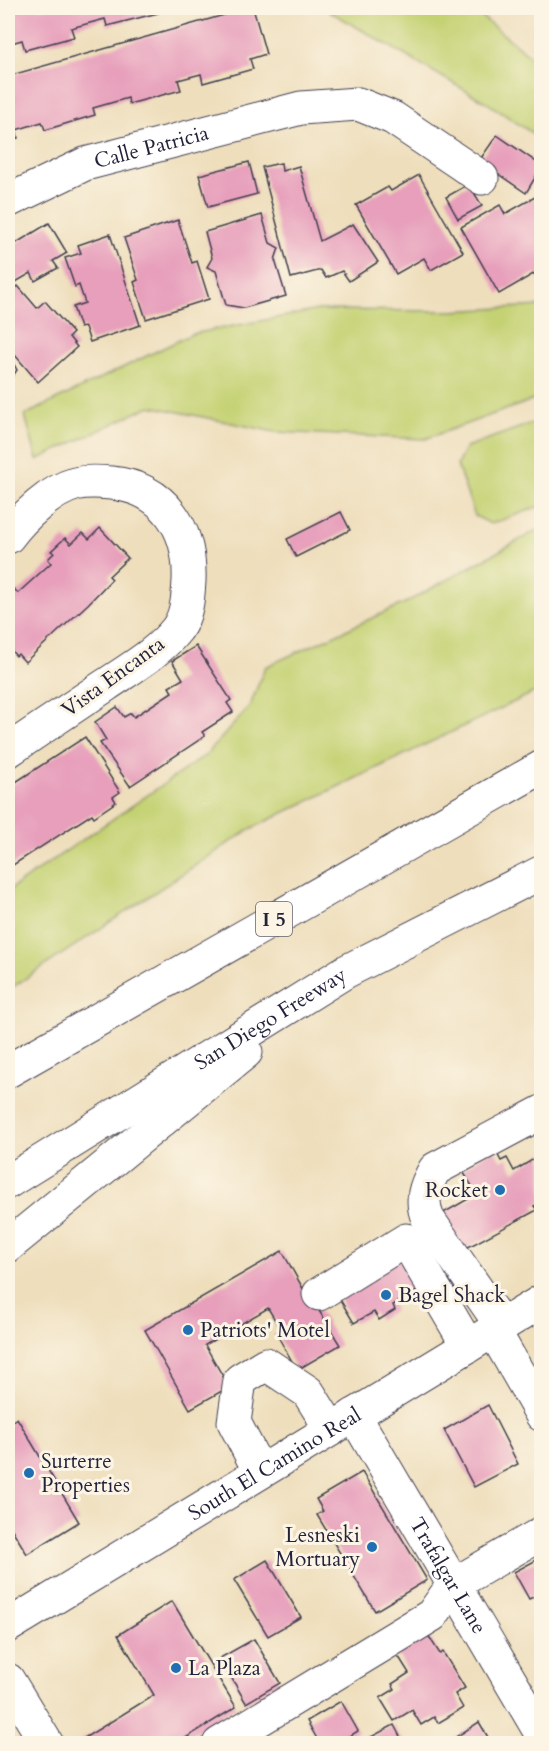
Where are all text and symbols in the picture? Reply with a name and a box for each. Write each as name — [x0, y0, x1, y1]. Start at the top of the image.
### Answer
street label: Calle Patricia — [91, 118, 212, 176]
street label: Vista Encanta — [56, 630, 170, 724]
road number: I 5 — [256, 902, 292, 936]
street label: San Diego Freeway — [189, 960, 352, 1077]
place label: Rocket — [425, 1176, 488, 1205]
marker: Rocket — [493, 1183, 507, 1197]
place label: Bagel Shack — [398, 1281, 506, 1310]
marker: Bagel Shack — [379, 1288, 393, 1302]
place label: Patriots' Motel — [200, 1316, 330, 1345]
marker: Patriots' Motel — [181, 1323, 195, 1337]
street label: South El Camino Real — [183, 1400, 366, 1528]
place label: Surterre Properties — [41, 1447, 130, 1500]
marker: Surterre Properties — [22, 1466, 36, 1480]
street label: Trafalgar Lane — [403, 1512, 494, 1639]
place label: Lesneski Mortuary — [275, 1521, 360, 1574]
marker: Lesneski Mortuary — [365, 1540, 379, 1554]
place label: La Plaza — [188, 1654, 261, 1683]
marker: La Plaza — [169, 1661, 183, 1675]

